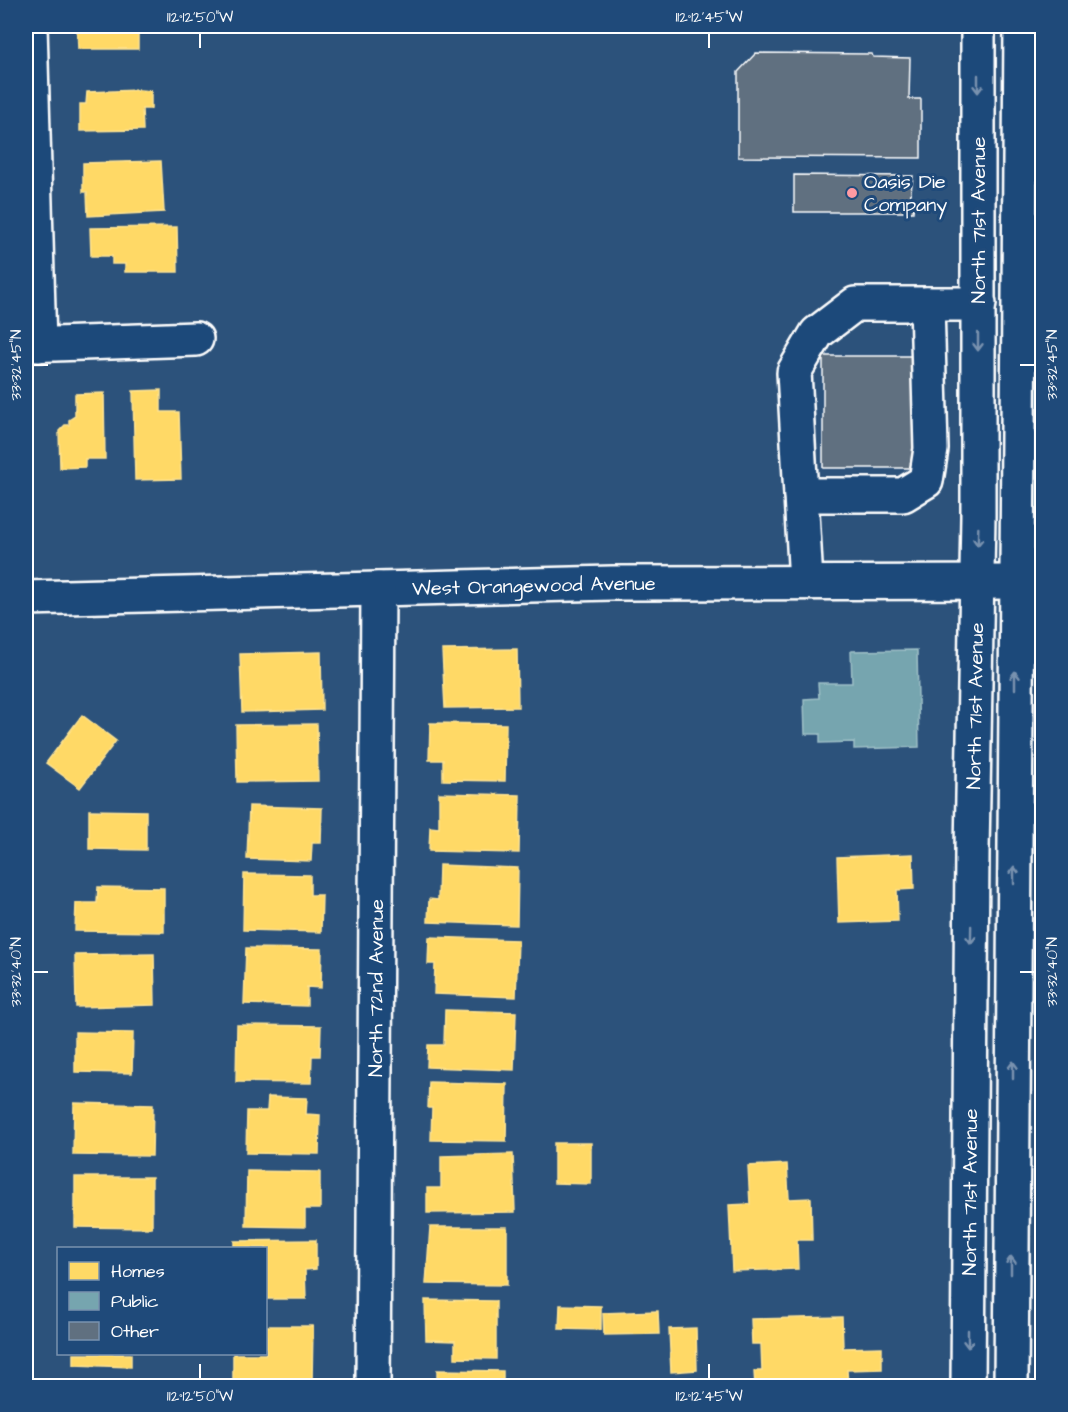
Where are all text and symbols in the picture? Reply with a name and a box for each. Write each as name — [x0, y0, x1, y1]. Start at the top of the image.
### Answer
text: 112°12'50"W — [167, 7, 233, 28]
text: 112°12'45"W — [675, 7, 743, 28]
one-way arrow — [972, 73, 984, 93]
street label: North 71st Avenue — [965, 136, 993, 303]
place label: Oasis Die Company — [864, 168, 947, 220]
marker: Oasis Die Company — [845, 186, 859, 200]
text: 33°32'45"N — [6, 330, 27, 401]
text: 33°32'45"N — [1042, 330, 1063, 401]
one-way arrow — [973, 331, 984, 351]
one-way arrow — [972, 526, 983, 546]
street label: West Orangewood Avenue — [412, 570, 656, 603]
street label: North 71st Avenue — [960, 622, 991, 790]
one-way arrow — [1009, 671, 1021, 691]
one-way arrow — [1008, 866, 1020, 886]
street label: North 72nd Avenue — [362, 899, 391, 1077]
one-way arrow — [965, 924, 977, 944]
text: 33°32'40"N — [6, 937, 27, 1007]
text: 33°32'40"N — [1042, 937, 1063, 1007]
one-way arrow — [1007, 1061, 1018, 1081]
street label: North 71st Avenue — [956, 1108, 985, 1276]
legend — [57, 1247, 267, 1355]
one-way arrow — [1005, 1256, 1017, 1276]
text: Homes — [111, 1259, 165, 1284]
text: Public — [111, 1289, 159, 1314]
text: Other — [111, 1319, 159, 1344]
one-way arrow — [962, 1329, 974, 1349]
text: 112°12'50"W — [167, 1386, 233, 1407]
text: 112°12'45"W — [675, 1386, 743, 1407]

